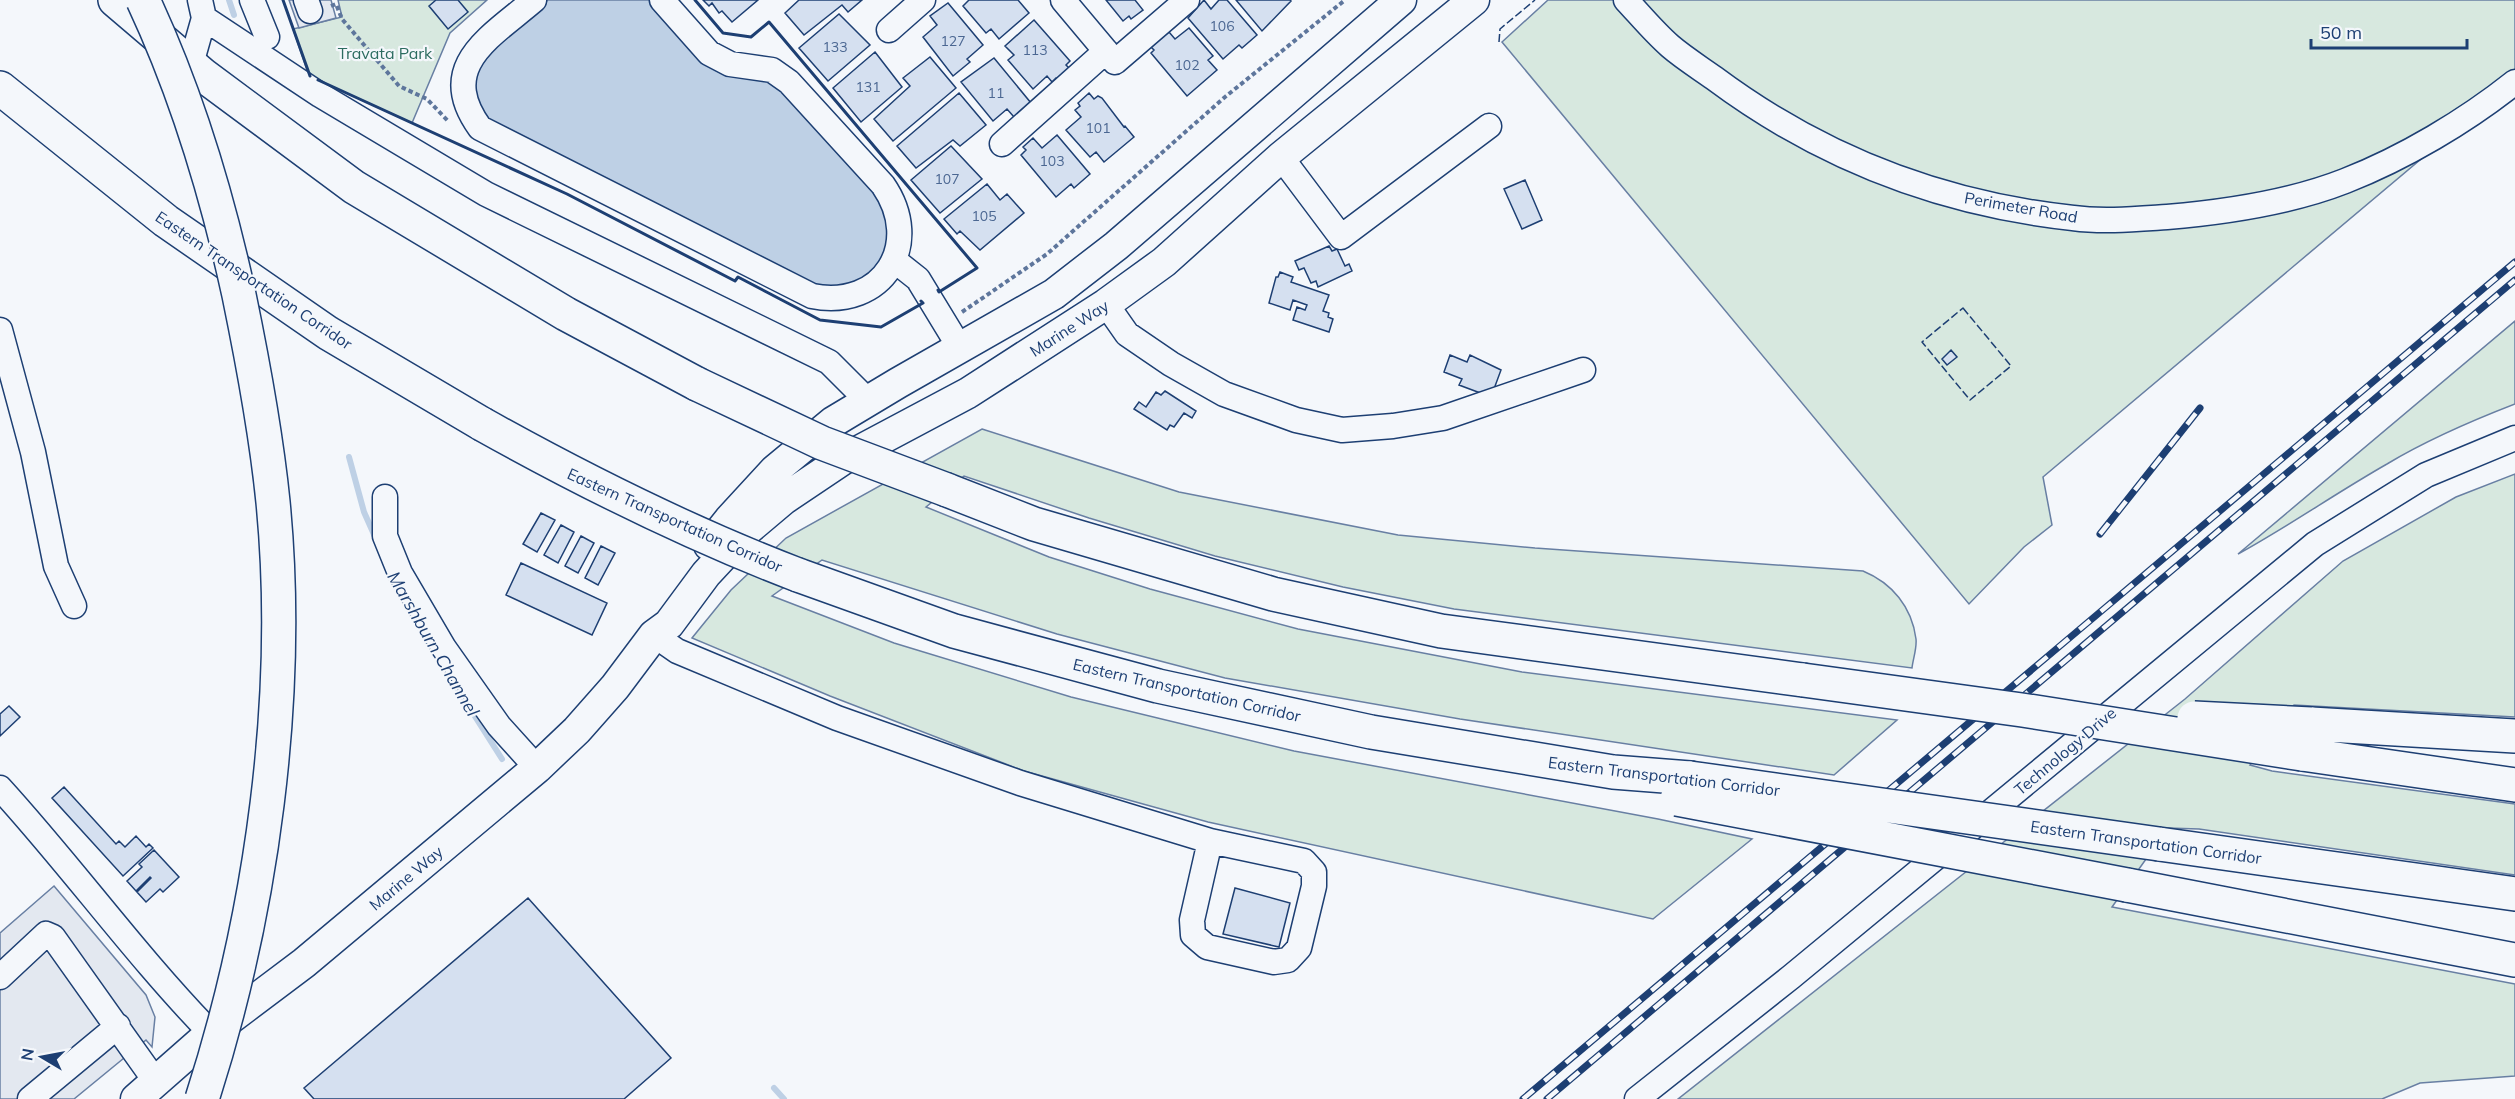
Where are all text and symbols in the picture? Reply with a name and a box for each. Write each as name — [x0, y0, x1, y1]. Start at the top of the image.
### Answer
scale bar — [2311, 12, 2467, 50]
house number: 106 — [1209, 17, 1235, 35]
text: 50 m — [2320, 21, 2362, 44]
house number: 127 — [940, 32, 966, 50]
house number: 133 — [822, 38, 848, 56]
house number: 113 — [1022, 41, 1048, 59]
park label: Travata Park — [338, 43, 433, 63]
house number: 102 — [1174, 56, 1200, 74]
house number: 131 — [855, 78, 881, 96]
house number: 11 — [988, 84, 1004, 102]
house number: 101 — [1085, 119, 1111, 137]
house number: 103 — [1039, 152, 1065, 170]
house number: 107 — [934, 170, 960, 188]
street label: Perimeter Road — [1963, 187, 2079, 227]
street label: Eastern Transportation Corridor — [152, 207, 356, 354]
house number: 105 — [971, 207, 997, 225]
street label: Marine Way — [1026, 295, 1113, 361]
street label: Eastern Transportation Corridor — [564, 463, 786, 577]
water label: Marshburn Channel — [382, 567, 485, 721]
street label: Eastern Transportation Corridor — [1071, 654, 1303, 726]
street label: Technology Drive — [2010, 703, 2120, 799]
street label: Eastern Transportation Corridor — [1547, 752, 1781, 800]
street label: Eastern Transportation Corridor — [2029, 816, 2263, 868]
street label: Marine Way — [365, 841, 447, 915]
north arrow — [12, 1027, 72, 1087]
text: N — [16, 1047, 38, 1062]

